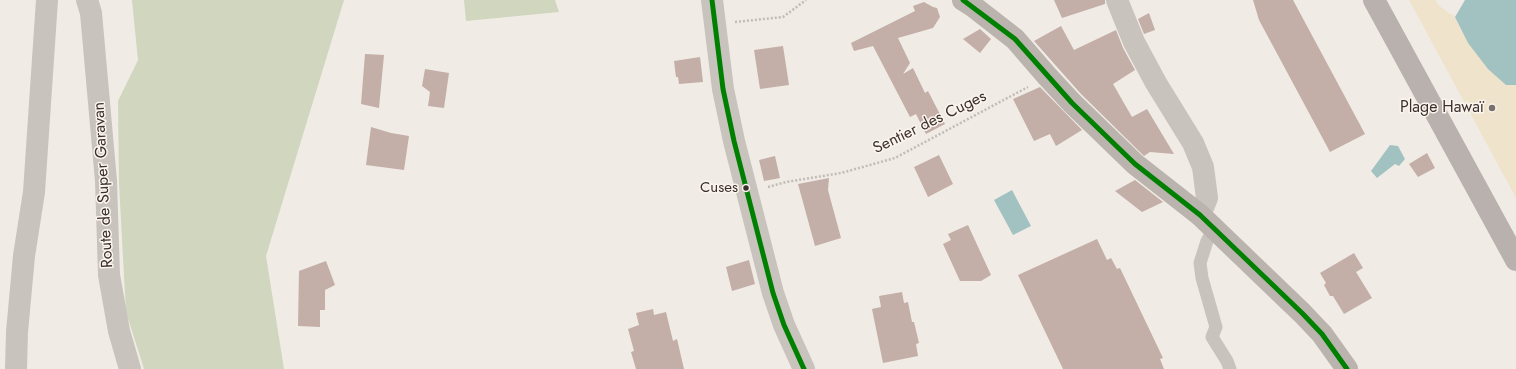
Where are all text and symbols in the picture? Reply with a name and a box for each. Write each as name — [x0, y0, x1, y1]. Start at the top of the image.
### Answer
street label: Sentier des Cuges — [870, 87, 990, 159]
place label: Plage Hawaï — [1400, 98, 1484, 118]
street label: Route de Super Garavan — [90, 101, 118, 269]
marker: Plage Hawaï — [1487, 103, 1497, 113]
place label: Cuses — [700, 179, 738, 197]
marker: Cuses — [741, 183, 751, 193]

